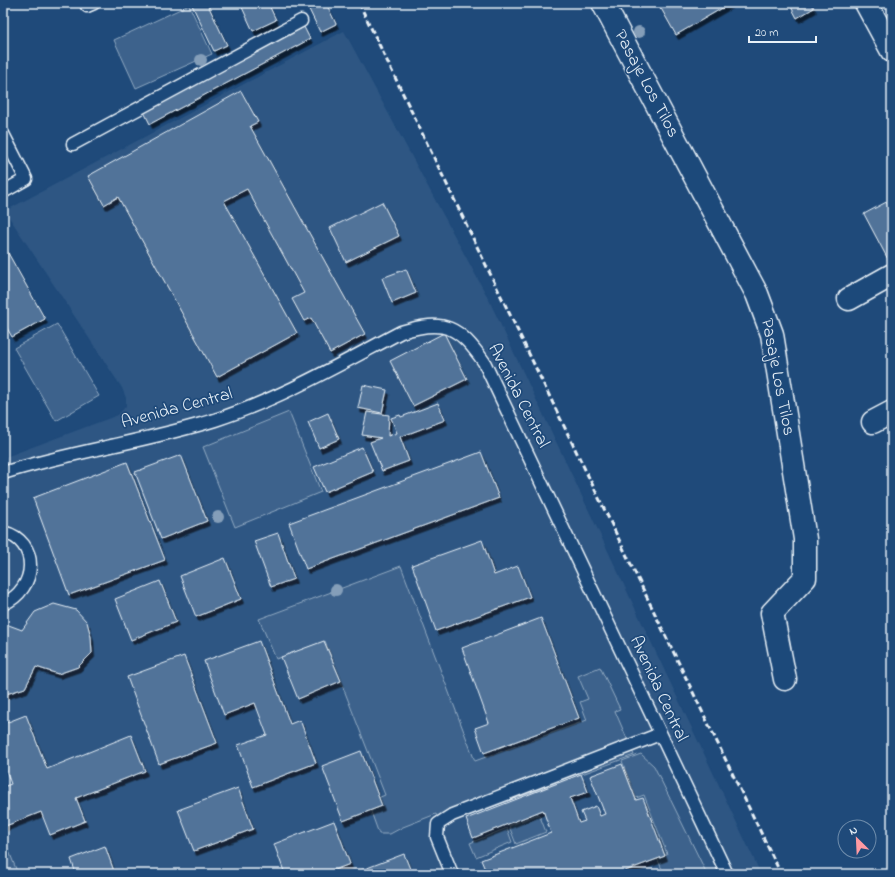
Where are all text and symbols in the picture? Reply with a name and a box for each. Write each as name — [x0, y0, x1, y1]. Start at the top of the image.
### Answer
scale bar — [749, 18, 816, 44]
text: 20 m — [755, 24, 778, 42]
street label: Pasaje Los Tilos — [607, 25, 685, 143]
street label: Pasaje Los Tilos — [753, 316, 801, 438]
street label: Avenida Central — [480, 339, 556, 453]
street label: Avenida Central — [118, 382, 236, 436]
street label: Avenida Central — [622, 632, 694, 746]
north arrow — [837, 819, 877, 859]
text: N — [847, 822, 860, 840]

